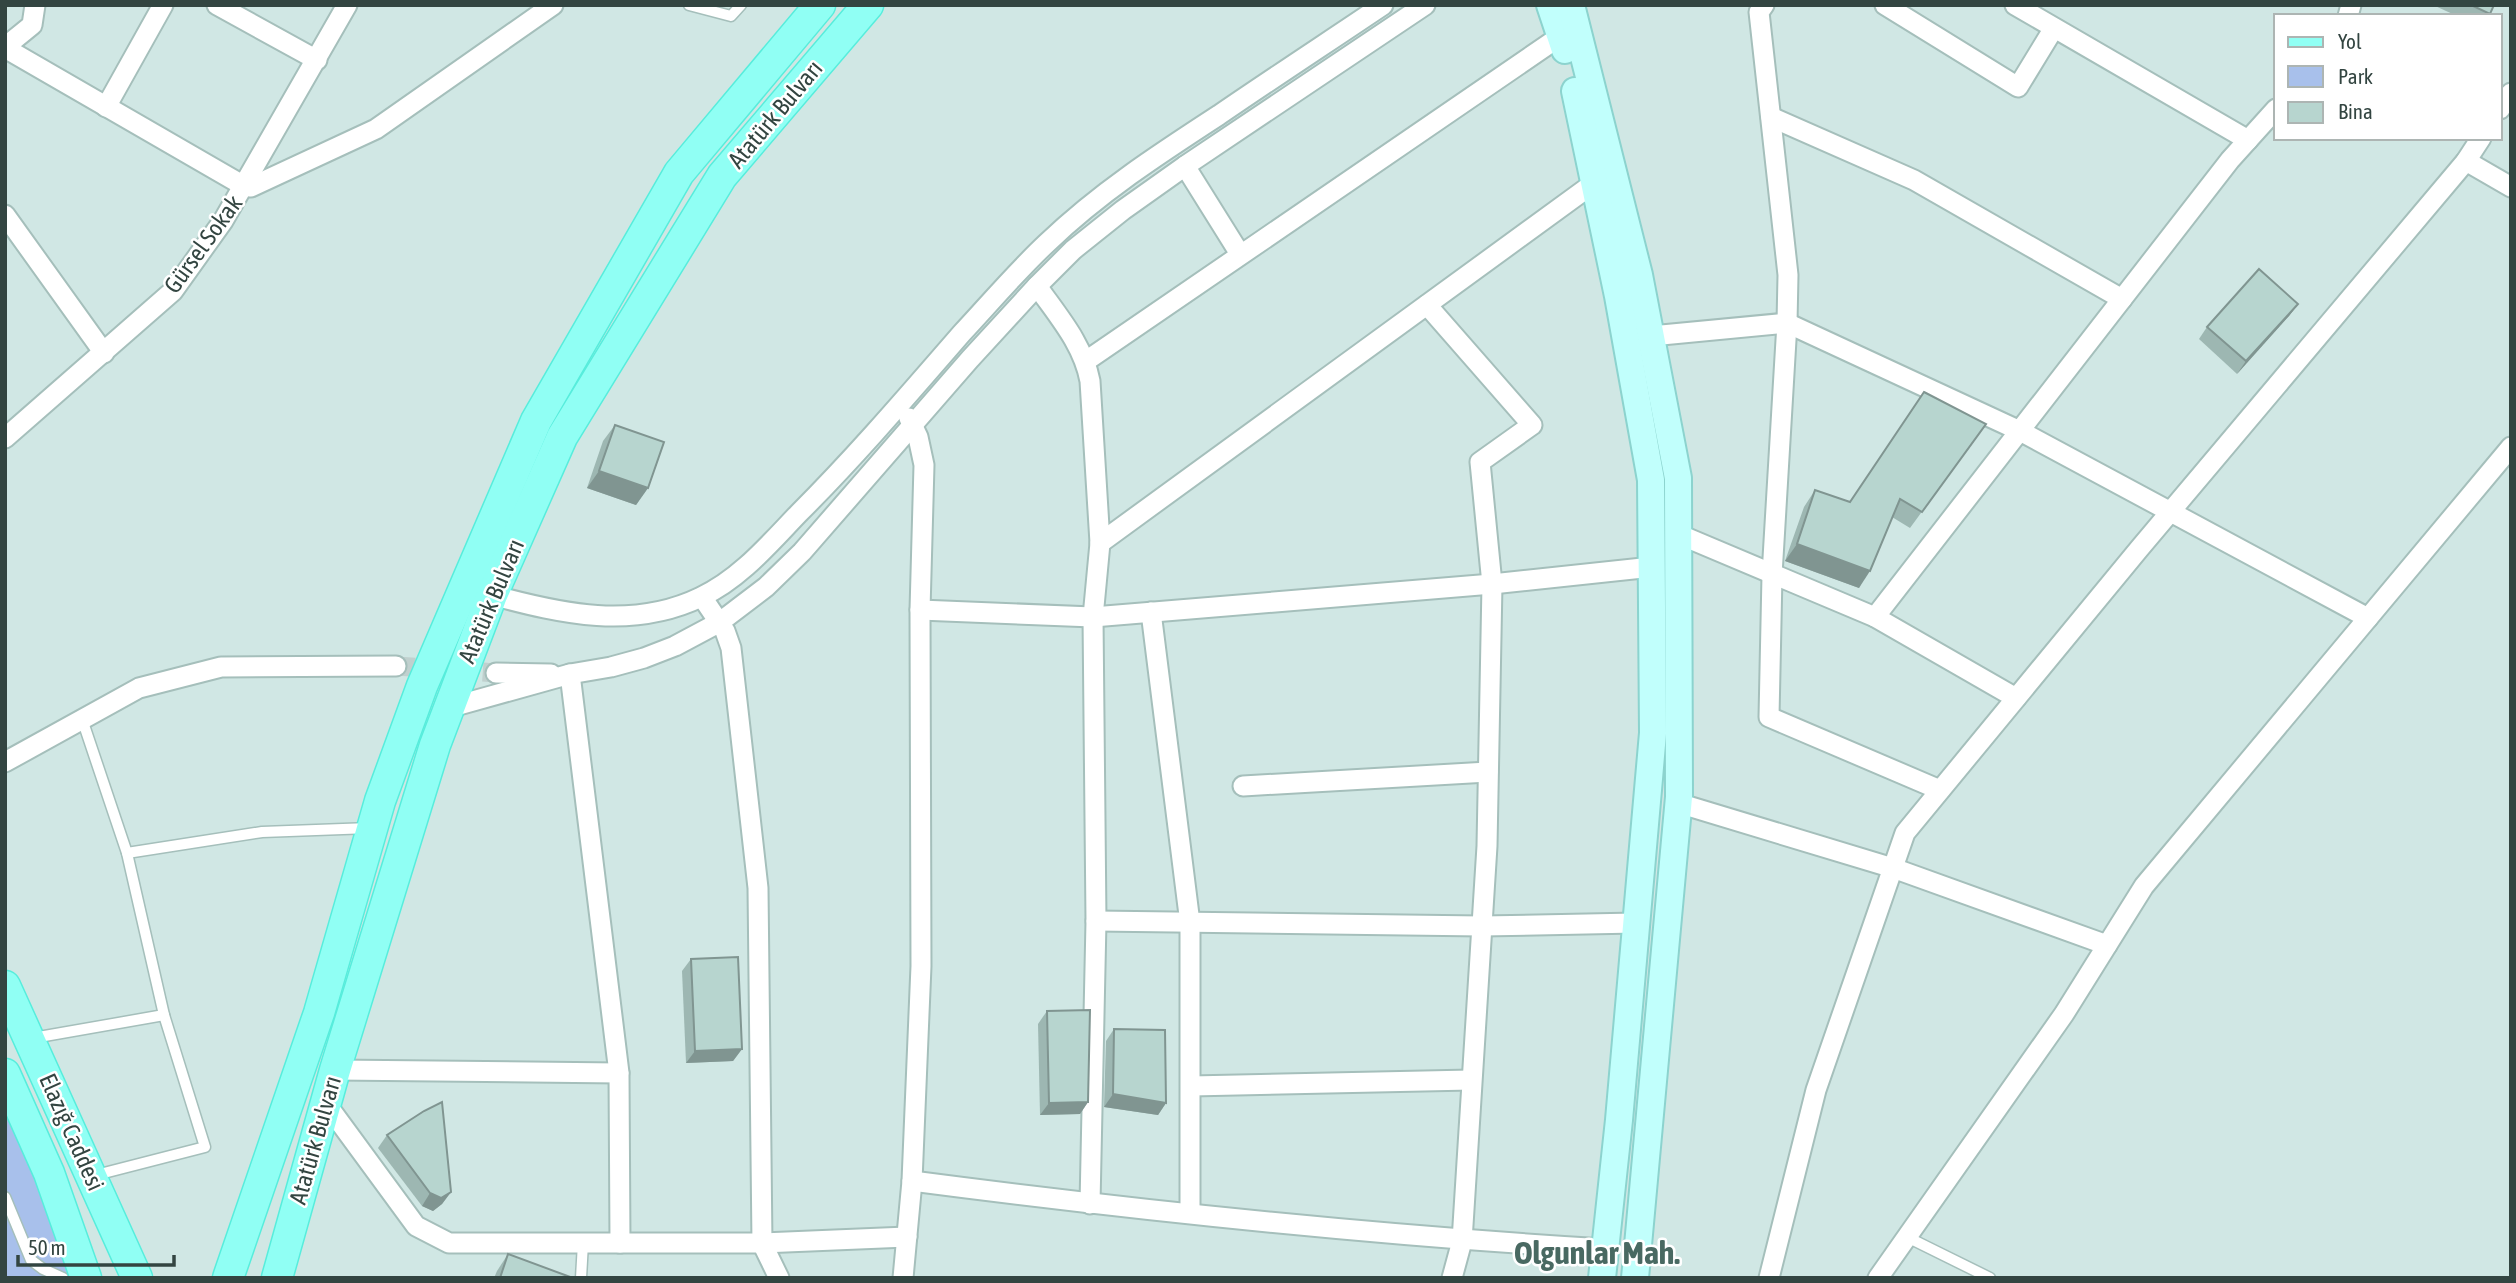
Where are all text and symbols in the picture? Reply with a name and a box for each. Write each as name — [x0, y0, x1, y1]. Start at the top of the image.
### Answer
legend — [2274, 14, 2502, 140]
text: Yol — [2338, 29, 2362, 53]
street label: Atatürk Bulvarı — [722, 55, 828, 173]
text: Park — [2338, 64, 2373, 88]
text: Bina — [2338, 99, 2373, 123]
street label: Gürsel Sokak — [159, 190, 248, 298]
street label: Atatürk Bulvarı — [453, 535, 529, 667]
street label: Elazığ Caddesi — [34, 1069, 110, 1195]
street label: Atatürk Bulvarı — [284, 1073, 346, 1207]
scale bar — [18, 1224, 173, 1268]
district label: Olgunlar Mah. — [1514, 1234, 1680, 1271]
text: 50 m — [28, 1235, 66, 1259]

